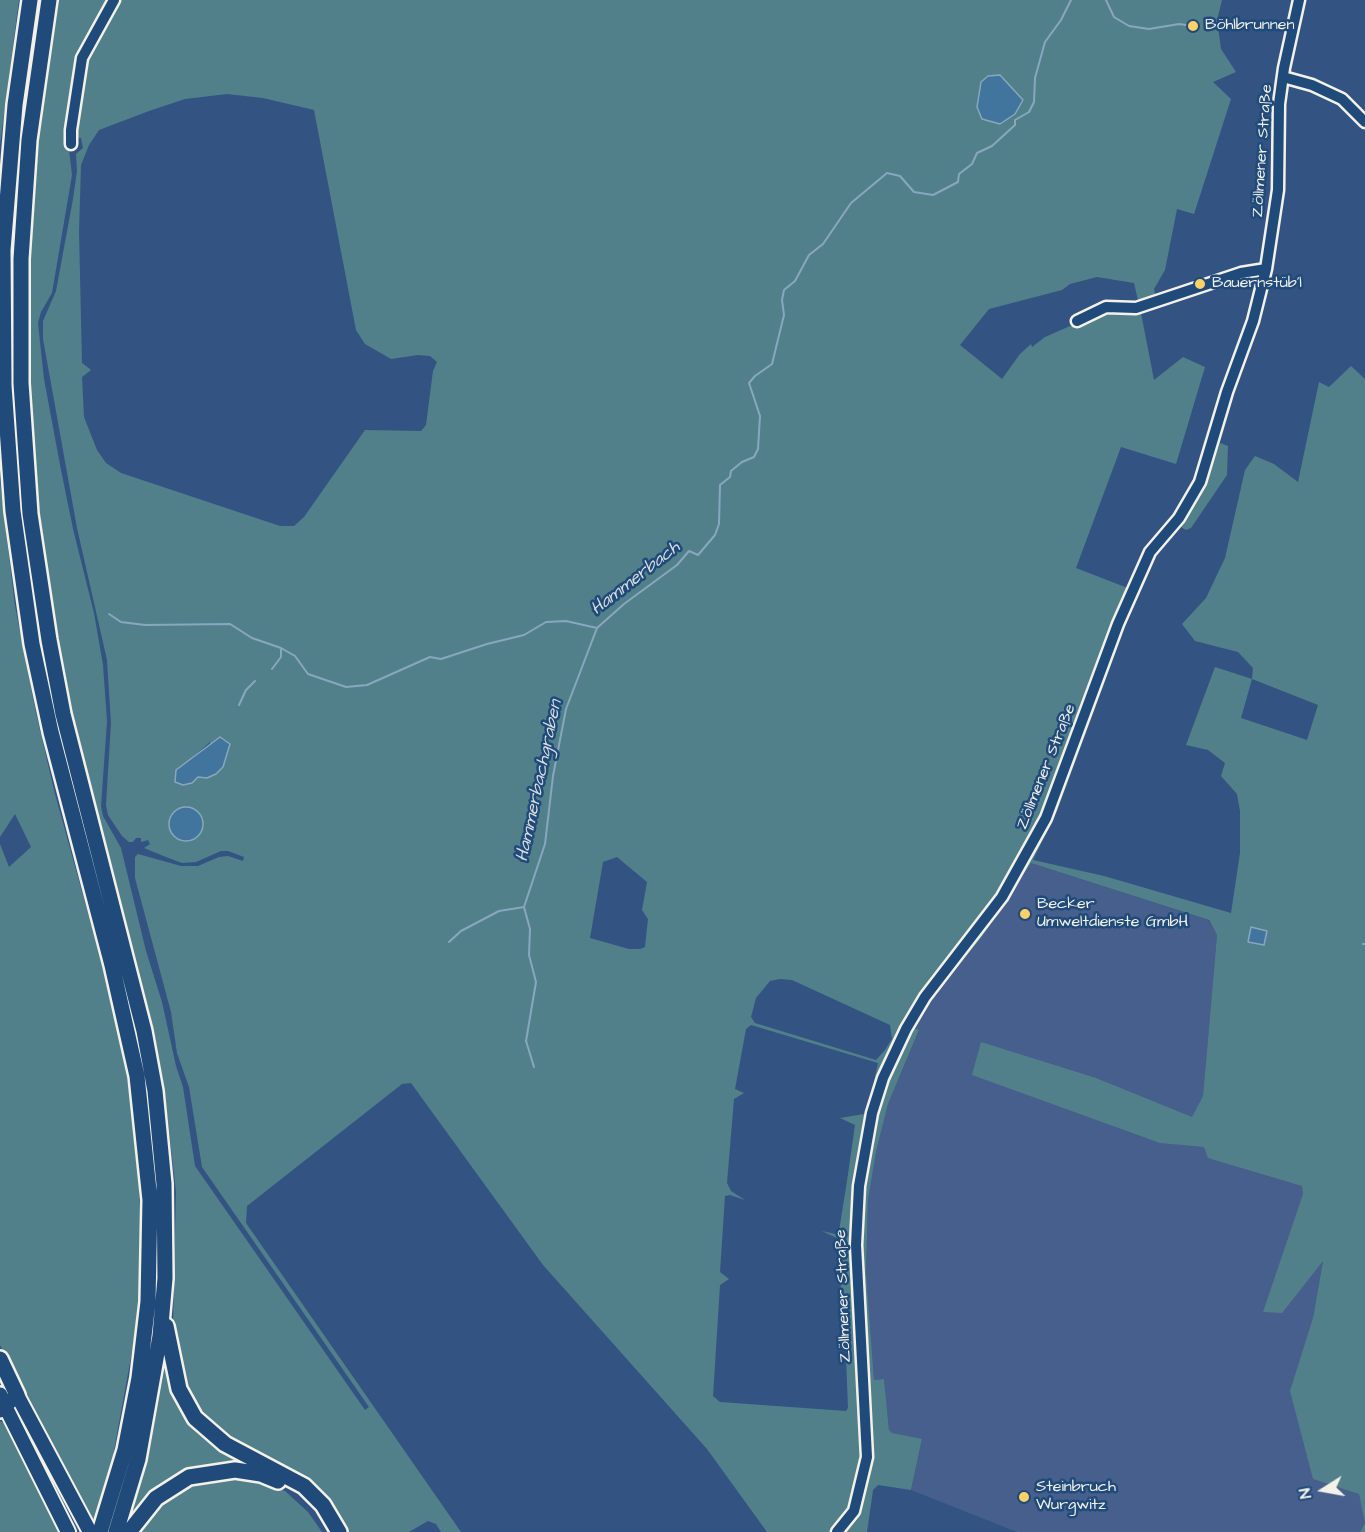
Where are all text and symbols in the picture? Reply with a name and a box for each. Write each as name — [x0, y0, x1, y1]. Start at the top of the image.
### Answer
place label: Böhlbrunnen — [1205, 16, 1294, 36]
marker: Böhlbrunnen — [1186, 19, 1200, 33]
street label: Zöllmener Straße — [1249, 84, 1277, 218]
place label: Bauernstüb'l — [1212, 274, 1302, 294]
marker: Bauernstüb'l — [1193, 277, 1207, 291]
water label: Hammerbach — [587, 537, 685, 621]
water label: Hammerbachgraben — [512, 698, 568, 864]
street label: Zöllmener Straße — [1013, 702, 1081, 832]
place label: Becker Umweltdienste GmbH — [1037, 895, 1188, 933]
marker: Becker Umweltdienste GmbH — [1018, 907, 1032, 921]
street label: Zöllmener Straße — [832, 1229, 856, 1363]
north arrow — [1293, 1460, 1353, 1520]
place label: Steinbruch Wurgwitz — [1036, 1478, 1116, 1516]
text: N — [1294, 1486, 1317, 1500]
marker: Steinbruch Wurgwitz — [1017, 1490, 1031, 1504]

